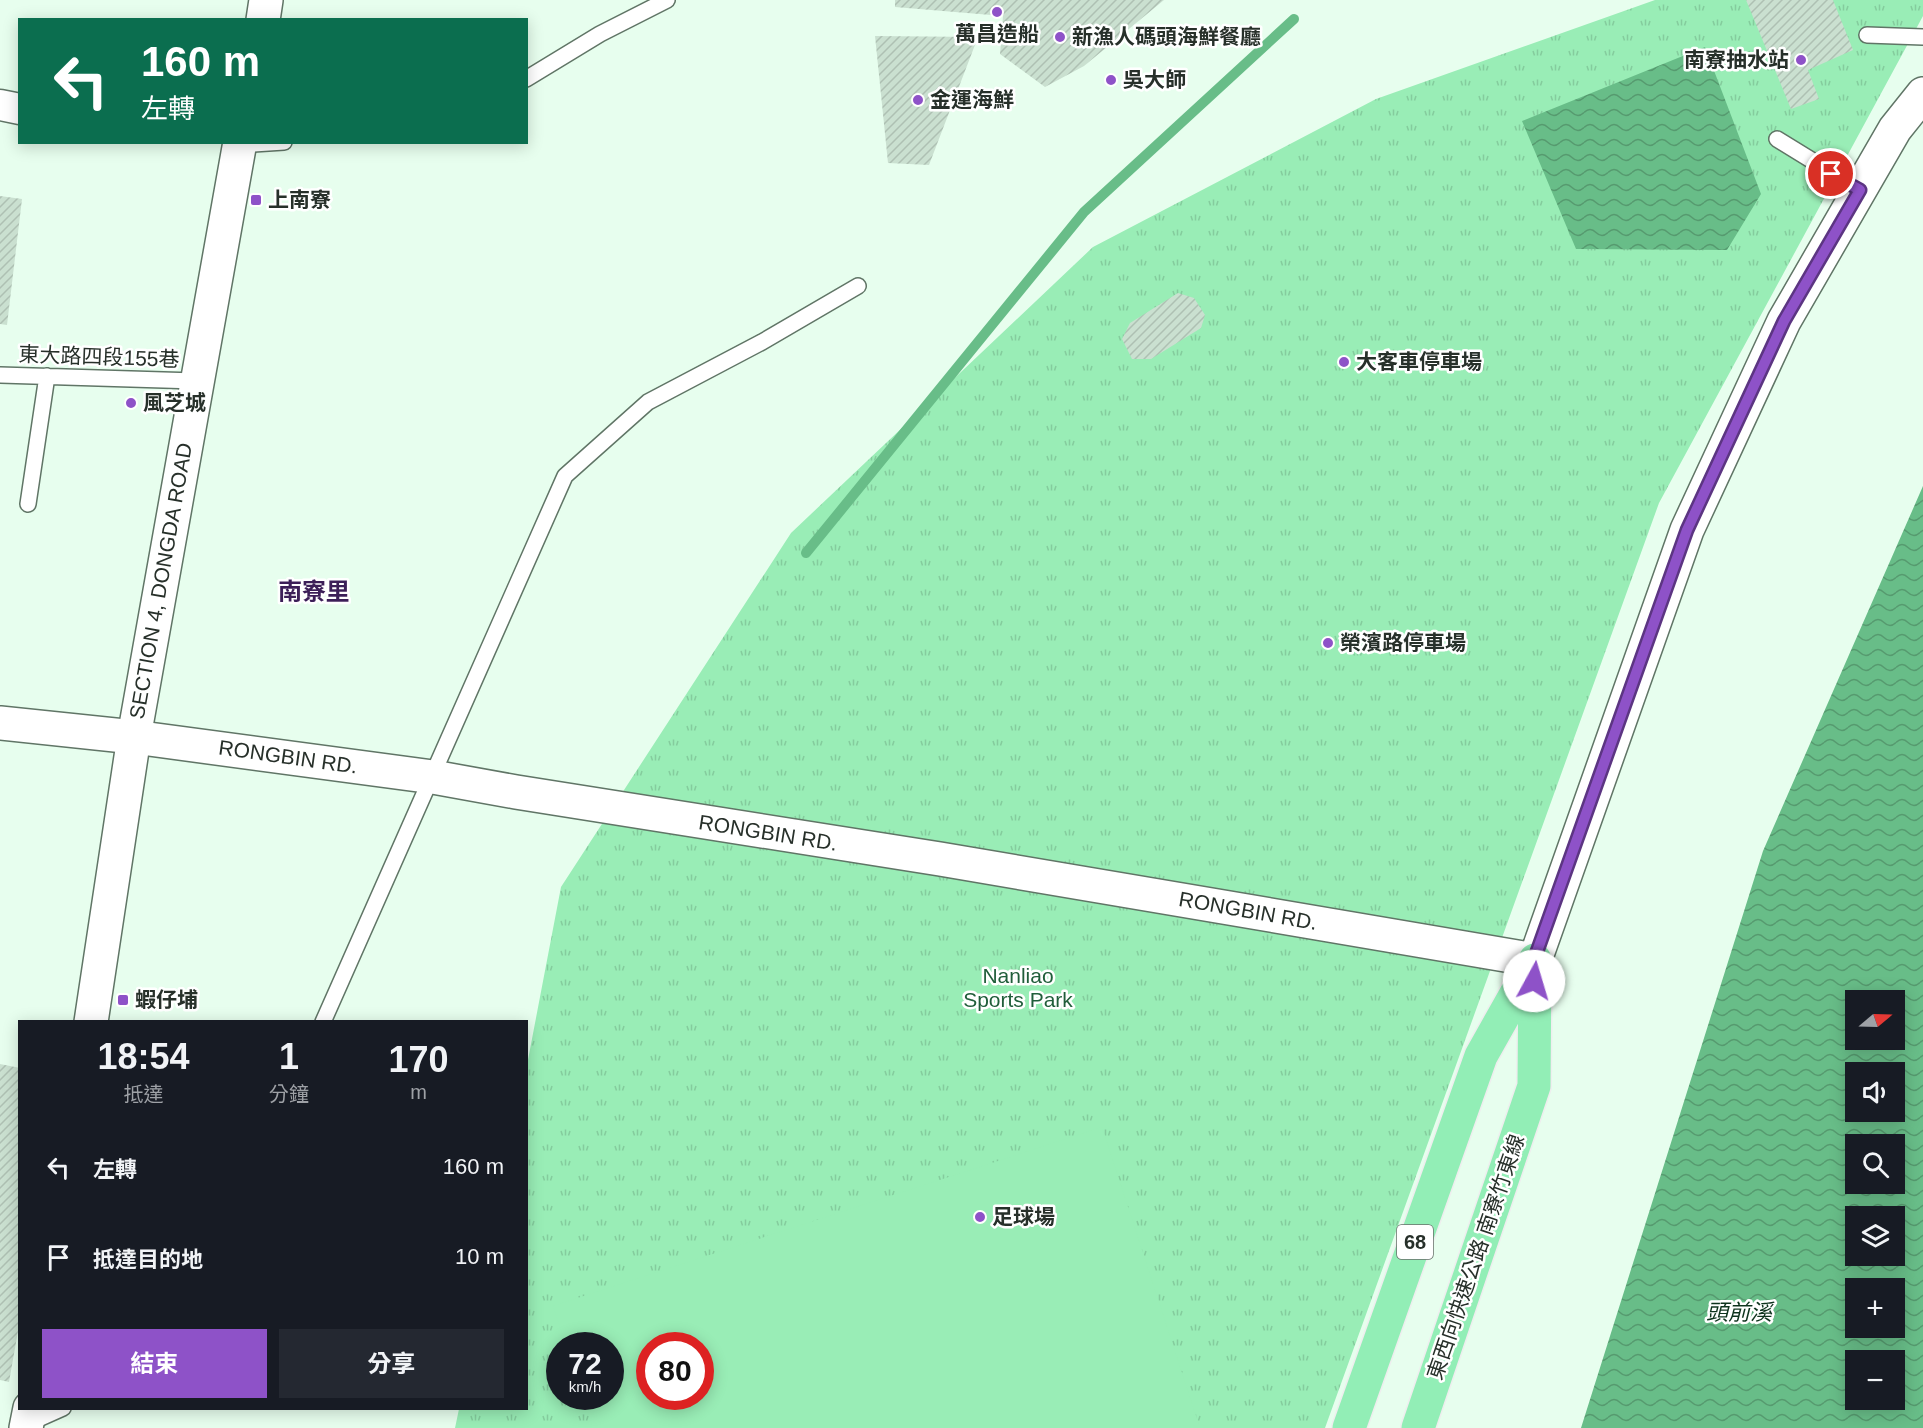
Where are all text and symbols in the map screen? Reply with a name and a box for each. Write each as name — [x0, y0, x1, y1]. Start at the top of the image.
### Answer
marker: 萬昌造船 — [990, 5, 1004, 19]
place label: 萬昌造船 — [955, 22, 1039, 45]
place label: 新漁人碼頭海鮮餐廳 — [1072, 25, 1261, 48]
marker: 新漁人碼頭海鮮餐廳 — [1053, 30, 1067, 44]
text: 160 m — [141, 38, 260, 85]
icon: left — [42, 42, 120, 120]
place label: 南寮抽水站 — [1684, 48, 1789, 71]
marker: 南寮抽水站 — [1794, 53, 1808, 67]
place label: 吳大師 — [1123, 68, 1186, 91]
marker: 吳大師 — [1104, 73, 1118, 87]
place label: 金運海鮮 — [930, 88, 1014, 111]
marker: 金運海鮮 — [911, 93, 925, 107]
text: 左轉 — [141, 94, 195, 124]
pin — [1805, 148, 1856, 199]
icon: arrive — [1814, 157, 1847, 190]
place label: 上南寮 — [268, 188, 331, 211]
marker: 上南寮 — [249, 193, 263, 207]
street label: 東大路四段155巷 — [18, 342, 180, 371]
place label: 大客車停車場 — [1356, 350, 1482, 373]
marker: 大客車停車場 — [1337, 355, 1351, 369]
place label: 風芝城 — [143, 391, 206, 414]
marker: 風芝城 — [124, 396, 138, 410]
street label: SECTION 4, DONGDA ROAD — [125, 441, 196, 721]
district label: 南寮里 — [278, 578, 350, 605]
place label: 榮濱路停車場 — [1340, 631, 1466, 654]
marker: 榮濱路停車場 — [1321, 636, 1335, 650]
street label: RONGBIN RD. — [217, 735, 359, 778]
street label: RONGBIN RD. — [697, 810, 839, 855]
street label: RONGBIN RD. — [1177, 887, 1319, 934]
position arrow — [1502, 949, 1566, 1013]
park label: Nanliao Sports Park — [963, 964, 1073, 1011]
place label: 蝦仔埔 — [135, 988, 198, 1011]
north arrow — [1845, 990, 1905, 1050]
map controls — [1845, 990, 1905, 1410]
marker: 蝦仔埔 — [116, 993, 130, 1007]
text: 18:54 — [97, 1036, 190, 1077]
text: 1 — [279, 1036, 299, 1077]
text: 170 — [388, 1039, 449, 1080]
button: sound — [1845, 1062, 1905, 1122]
text: m — [410, 1081, 427, 1103]
text: 抵達 — [123, 1083, 163, 1105]
text: 分鐘 — [269, 1083, 309, 1105]
street label: 東西向快速公路 南寮竹東線 — [1423, 1131, 1528, 1382]
button: search — [1845, 1134, 1905, 1194]
icon: left — [42, 1151, 75, 1184]
text: 160 m — [443, 1154, 504, 1179]
text: 左轉 — [93, 1157, 137, 1182]
place label: 足球場 — [992, 1205, 1055, 1228]
button: layers — [1845, 1206, 1905, 1266]
marker: 足球場 — [973, 1210, 987, 1224]
road number: 68 — [1397, 1225, 1433, 1259]
icon: arrive — [42, 1241, 75, 1274]
text: 10 m — [455, 1244, 504, 1269]
text: 抵達目的地 — [93, 1247, 203, 1272]
button: + — [1845, 1278, 1905, 1338]
water label: 頭前溪 — [1706, 1300, 1775, 1325]
button: 結束 — [42, 1329, 267, 1398]
button: 分享 — [279, 1329, 504, 1398]
speed limit sign: 80 — [636, 1332, 714, 1410]
text: 72 — [568, 1347, 602, 1380]
button: − — [1845, 1350, 1905, 1410]
text: km/h — [569, 1378, 601, 1395]

